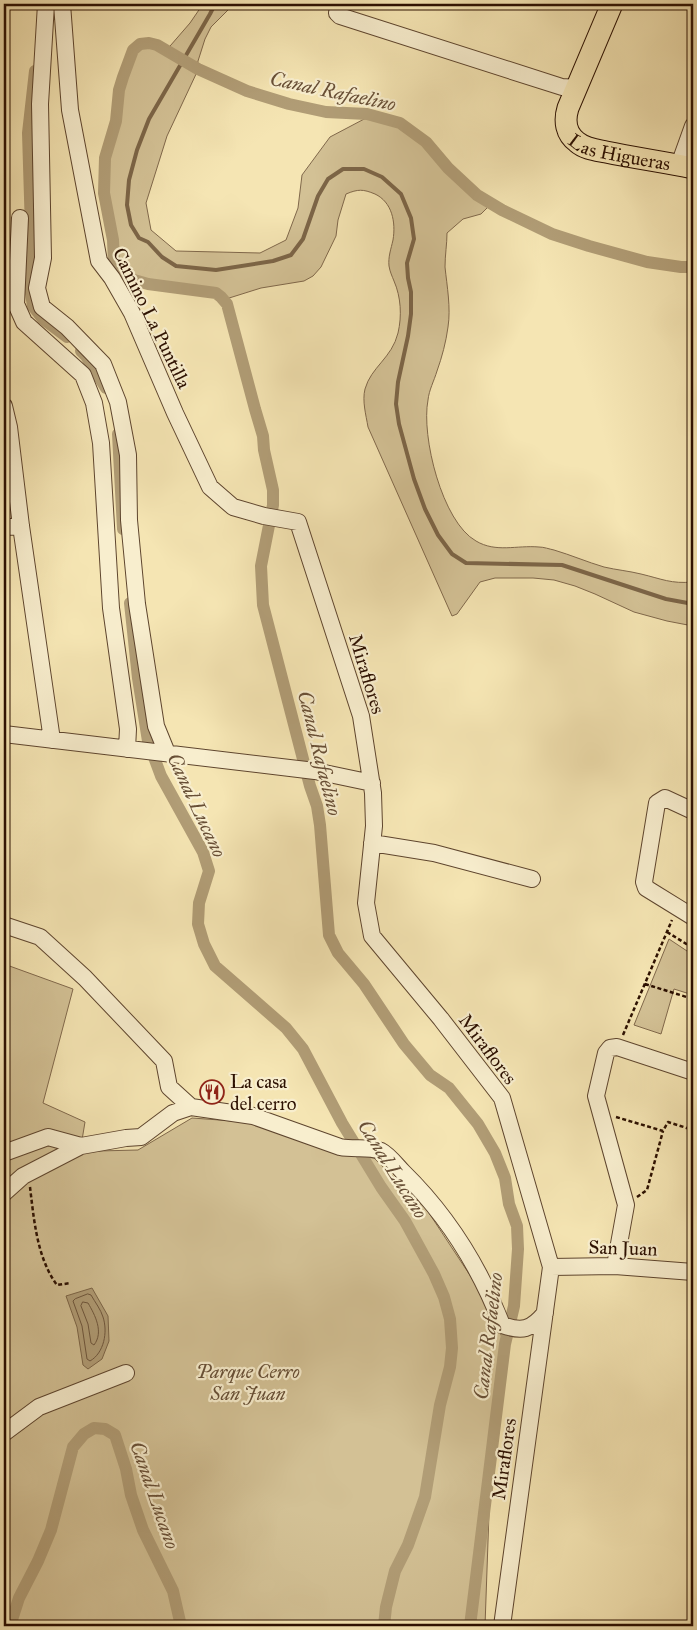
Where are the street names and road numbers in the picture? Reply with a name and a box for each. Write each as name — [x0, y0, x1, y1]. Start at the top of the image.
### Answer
street label: Las Higueras — [564, 128, 672, 175]
street label: Camino La Puntilla — [108, 244, 196, 393]
street label: Miraflores — [344, 631, 390, 717]
street label: Miraflores — [454, 1009, 522, 1089]
street label: San Juan — [588, 1235, 658, 1262]
street label: Miraflores — [487, 1417, 521, 1501]

